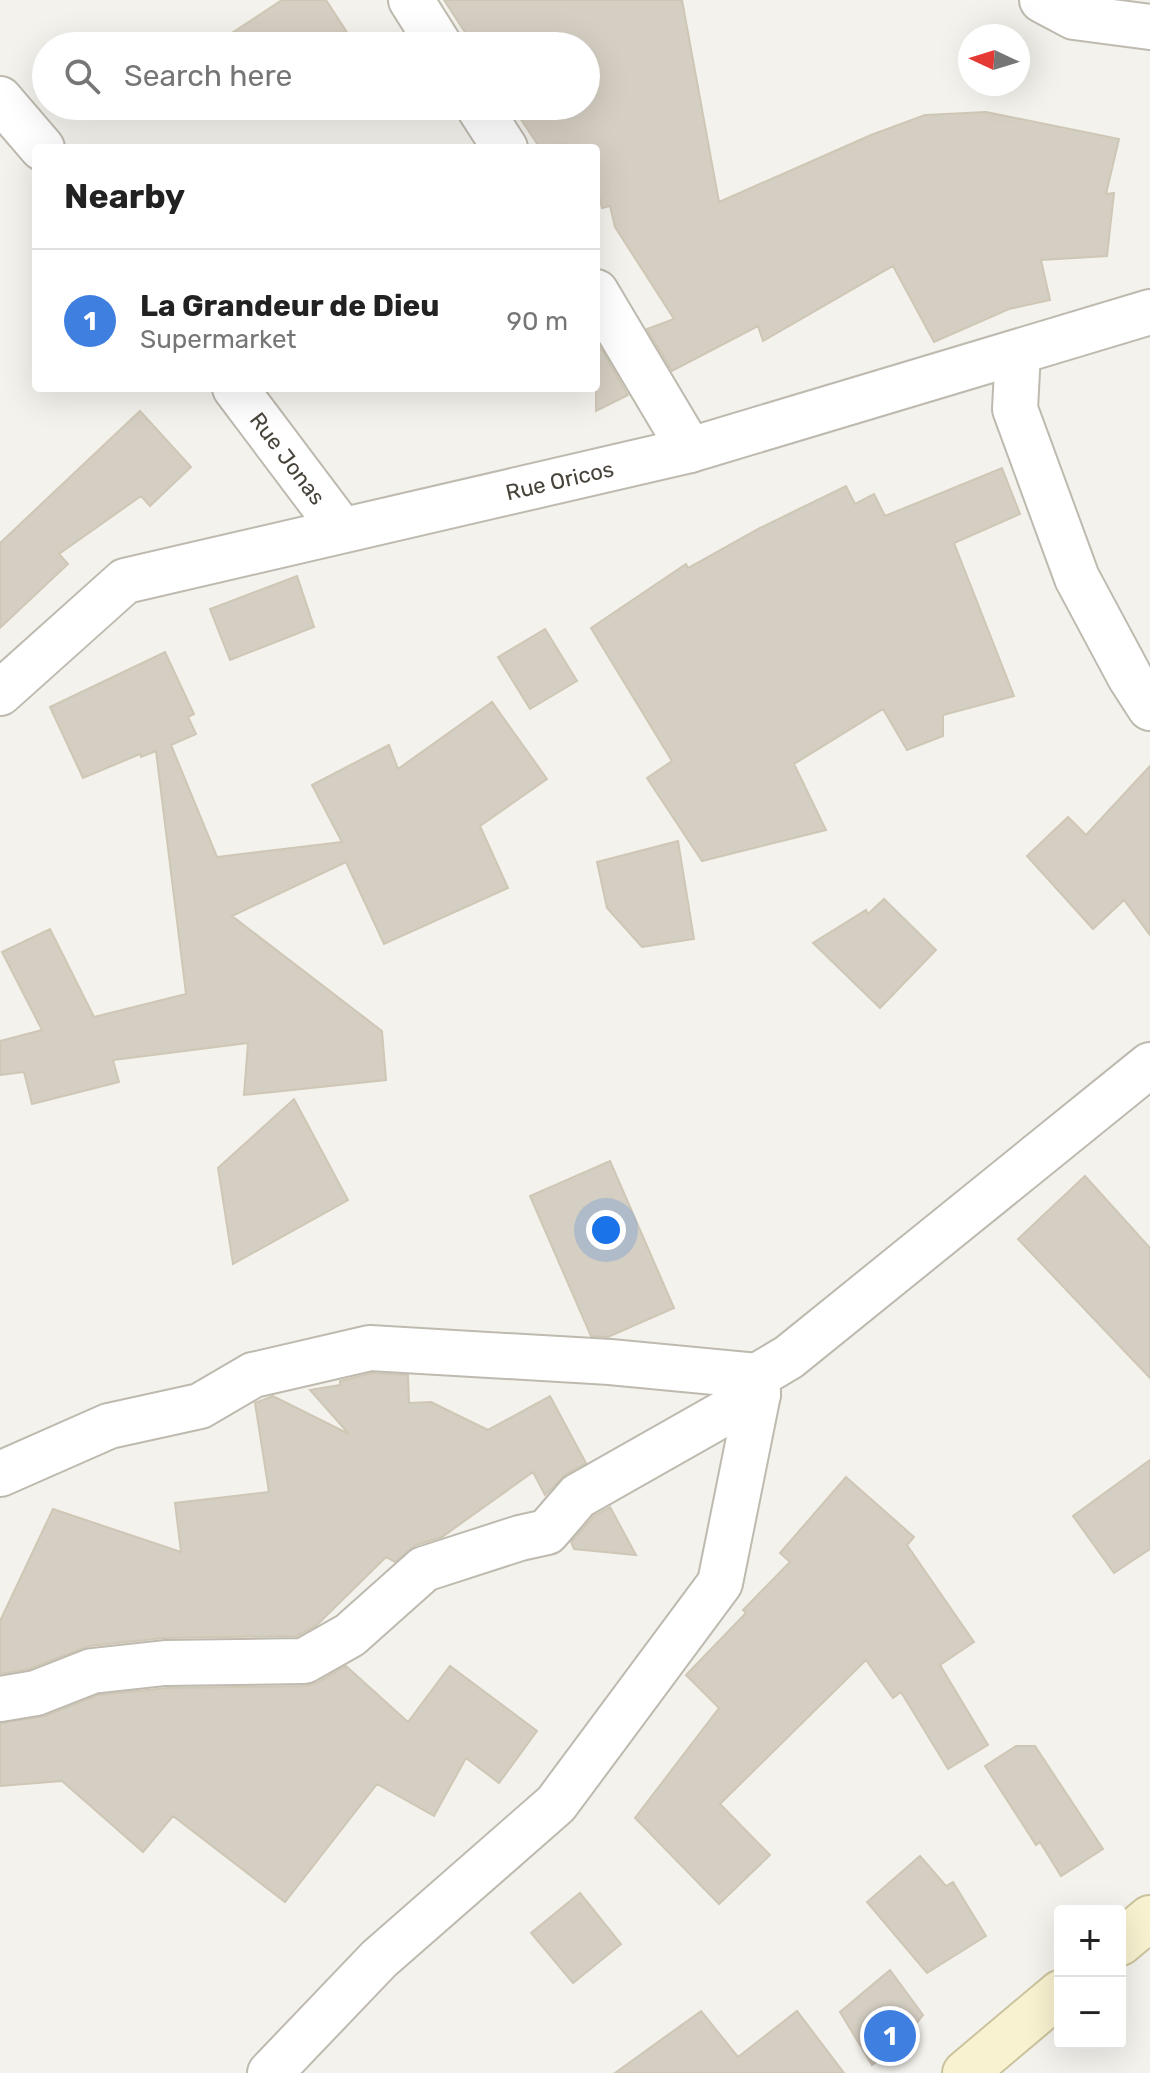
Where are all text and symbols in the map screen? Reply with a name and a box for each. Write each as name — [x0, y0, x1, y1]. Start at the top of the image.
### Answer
north arrow — [958, 24, 1030, 96]
search box — [32, 32, 600, 120]
icon: search — [60, 54, 104, 98]
text: Search here — [124, 58, 292, 94]
text: Nearby — [64, 176, 185, 217]
text: La Grandeur de Dieu — [140, 288, 440, 324]
text: 1 — [84, 306, 96, 337]
text: 90 m — [507, 306, 568, 337]
text: Supermarket — [140, 324, 297, 355]
street label: Rue Jonas — [244, 407, 331, 510]
street label: Rue Oricos — [503, 455, 616, 506]
your location — [586, 1210, 626, 1250]
map controls — [1054, 1905, 1126, 2049]
button: + — [1054, 1905, 1126, 1977]
button: − — [1054, 1977, 1126, 2049]
pin: 1 — [864, 2006, 916, 2066]

